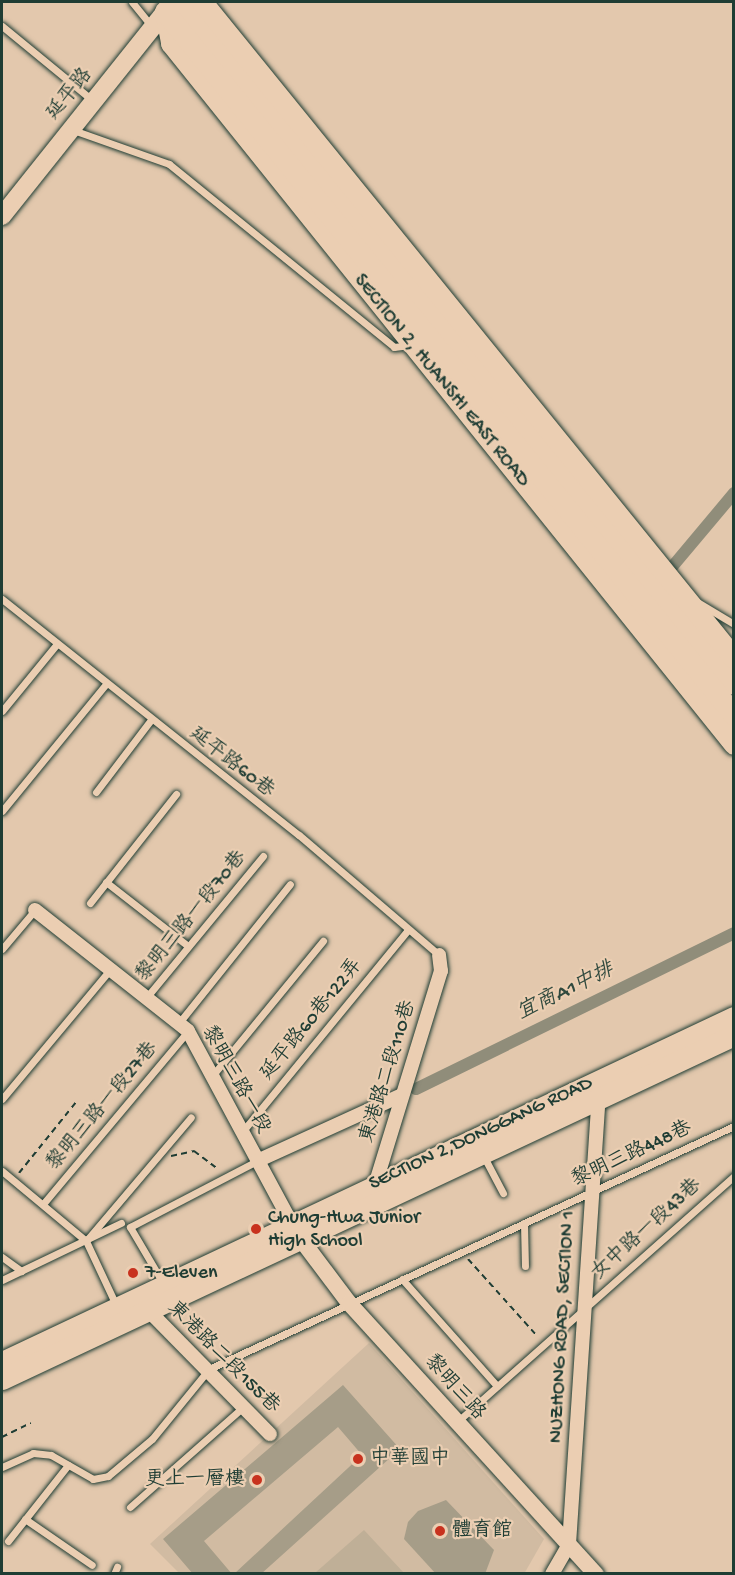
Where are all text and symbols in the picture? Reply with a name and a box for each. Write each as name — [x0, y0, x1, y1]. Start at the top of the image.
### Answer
street label: 延平路 — [42, 64, 98, 126]
street label: SECTION 2, HUANSHI EAST ROAD — [348, 270, 534, 492]
street label: 延平路60巷 — [184, 722, 278, 804]
street label: 黎明三路一段70巷 — [132, 847, 252, 987]
street label: 延平路60巷122弄 — [256, 954, 368, 1086]
water label: 宜商A1中排 — [513, 959, 619, 1027]
street label: 東港路二段110巷 — [356, 998, 422, 1146]
street label: 黎明三路一段 — [195, 1022, 275, 1138]
street label: 黎明三路一段27巷 — [42, 1038, 164, 1176]
street label: SECTION 2,DONGGANG ROAD — [365, 1072, 597, 1196]
street label: 黎明三路448巷 — [568, 1117, 696, 1193]
street label: 女中路一段43巷 — [587, 1174, 707, 1286]
place label: Chung-Hwa Junior High School — [268, 1206, 420, 1253]
street label: NUZHONG ROAD, SECTION 1 — [545, 1210, 581, 1444]
marker: Chung-Hwa Junior High School — [249, 1222, 263, 1236]
place label: 7-Eleven — [145, 1261, 218, 1285]
marker: 7-Eleven — [126, 1266, 140, 1280]
street label: 東港路二段155巷 — [162, 1297, 284, 1419]
street label: 黎明三路 — [418, 1350, 490, 1426]
place label: 中華國中 — [370, 1447, 450, 1471]
marker: 中華國中 — [351, 1452, 365, 1466]
place label: 更上一層樓 — [145, 1468, 245, 1492]
marker: 更上一層樓 — [250, 1473, 264, 1487]
place label: 體育館 — [452, 1519, 512, 1543]
marker: 體育館 — [433, 1524, 447, 1538]

